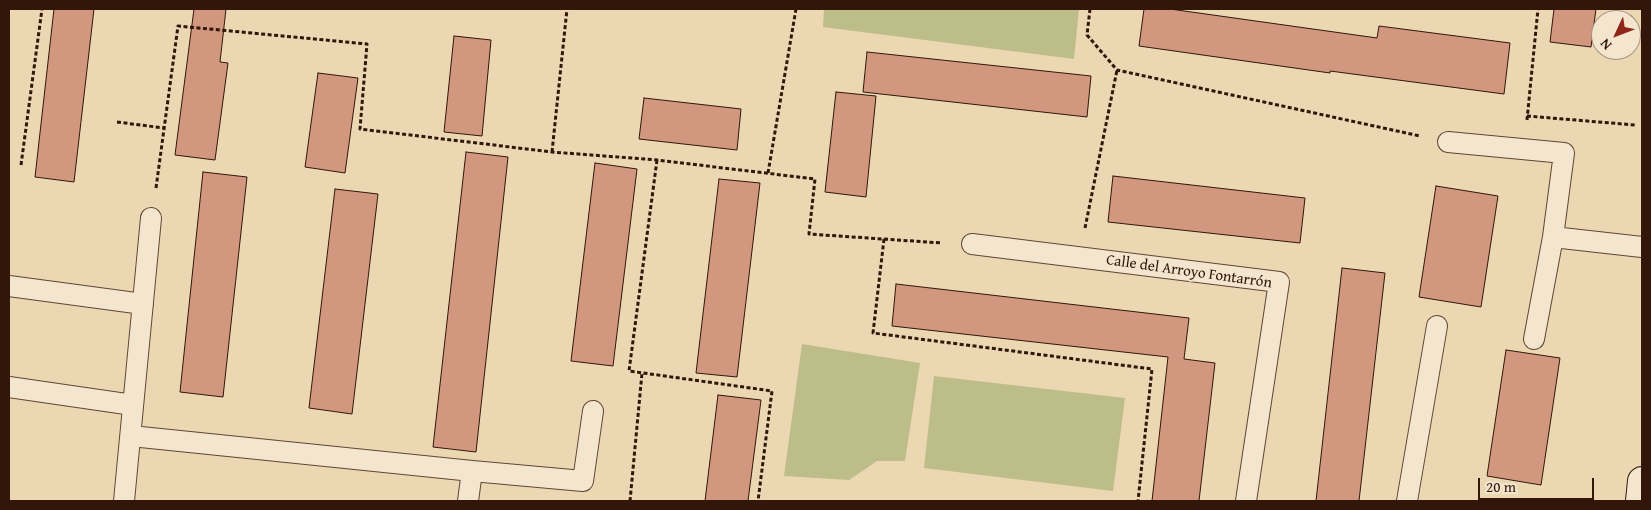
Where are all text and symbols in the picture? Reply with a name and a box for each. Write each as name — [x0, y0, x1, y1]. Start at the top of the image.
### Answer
north arrow — [1591, 10, 1641, 60]
text: N — [1595, 34, 1616, 55]
street label: Calle del Arroyo Fontarrón — [1105, 251, 1273, 293]
scale bar — [1481, 468, 1597, 500]
text: 20 m — [1486, 476, 1516, 497]

